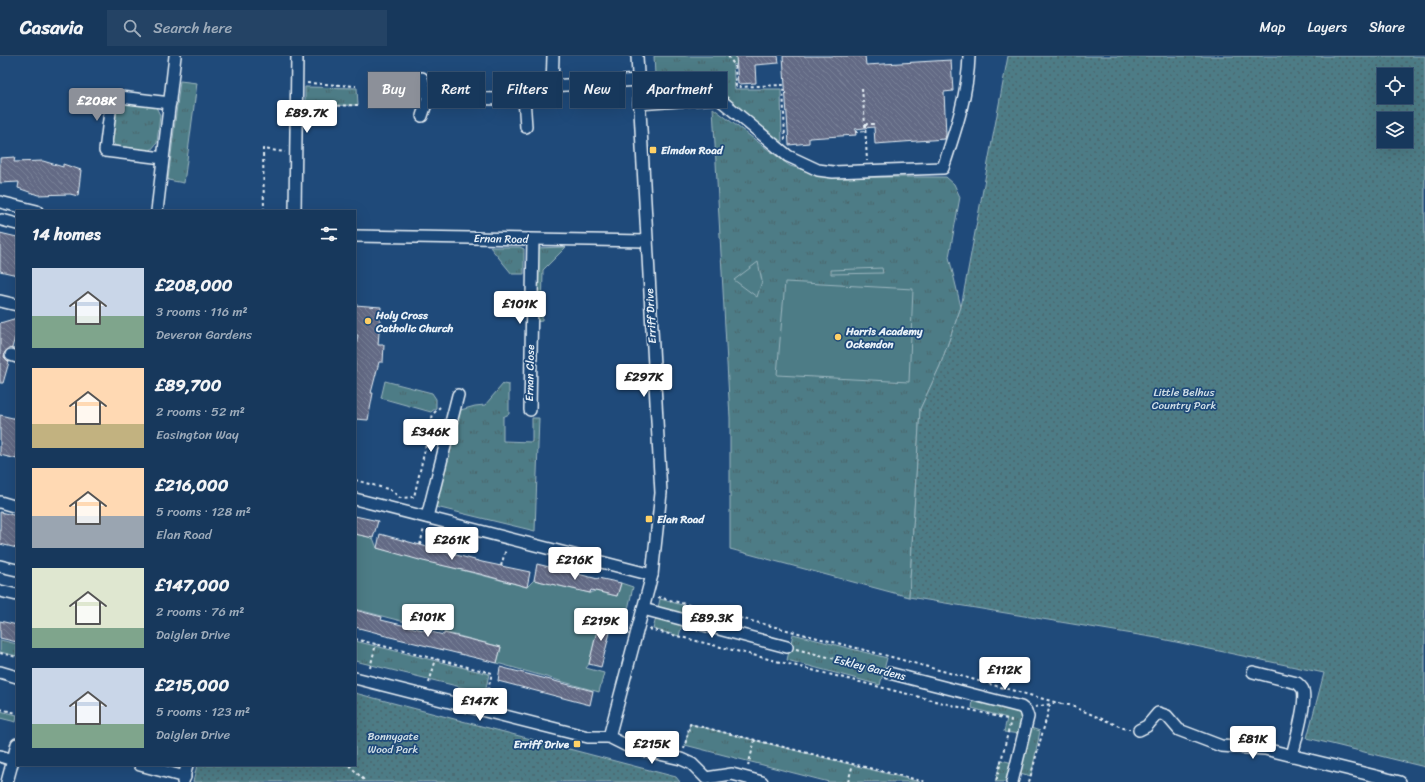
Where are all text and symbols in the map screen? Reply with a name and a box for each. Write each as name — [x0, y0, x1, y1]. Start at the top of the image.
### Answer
search box — [107, 10, 387, 46]
text: Casavia — [20, 11, 83, 44]
text: Search here — [153, 15, 232, 41]
text: Map — [1260, 15, 1285, 40]
text: Layers — [1307, 15, 1347, 40]
text: Share — [1369, 15, 1405, 40]
icon: search — [121, 17, 143, 39]
map controls — [1377, 68, 1413, 148]
button: locate — [1377, 68, 1413, 104]
chip: Buy — [368, 72, 420, 108]
chip: Rent — [428, 72, 485, 108]
chip: Filters — [493, 72, 562, 108]
chip: New — [570, 72, 625, 108]
chip: Apartment — [633, 72, 727, 108]
pin: £208K — [69, 88, 125, 122]
text: £208K — [78, 89, 116, 112]
pin: £89.7K — [274, 100, 340, 134]
text: £89.7K — [286, 101, 328, 124]
button: layers — [1377, 112, 1413, 148]
place label: Elmdon Road — [661, 141, 724, 160]
marker: Elmdon Road — [648, 145, 658, 155]
text: 14 homes — [32, 219, 101, 249]
icon: filters — [318, 223, 340, 245]
street label: Ernan Road — [474, 229, 530, 249]
text: £208,000 — [156, 270, 233, 300]
icon: home — [64, 284, 112, 332]
street label: Erriff Drive — [640, 287, 662, 344]
pin: £101K — [492, 291, 548, 325]
text: £101K — [503, 292, 537, 315]
text: 3 rooms · 116 m² — [156, 300, 248, 323]
place label: Holy Cross Catholic Church — [375, 306, 454, 338]
marker: Holy Cross Catholic Church — [363, 316, 373, 326]
place label: Harris Academy Ockendon — [845, 322, 923, 354]
text: Deveron Gardens — [156, 323, 252, 346]
marker: Harris Academy Ockendon — [833, 332, 843, 342]
street label: Ernan Close — [520, 344, 540, 402]
pin: £297K — [616, 364, 672, 398]
text: £297K — [625, 365, 663, 388]
text: £89,700 — [156, 370, 221, 400]
park label: Little Belhus Country Park — [1152, 383, 1217, 415]
icon: home — [64, 384, 112, 432]
text: 2 rooms · 52 m² — [156, 400, 245, 423]
pin: £346K — [403, 419, 459, 453]
text: £346K — [412, 420, 450, 443]
text: Easington Way — [156, 423, 239, 446]
text: £216,000 — [156, 470, 229, 500]
icon: home — [64, 484, 112, 532]
text: 5 rooms · 128 m² — [156, 500, 251, 523]
place label: Elan Road — [657, 510, 705, 529]
marker: Elan Road — [644, 514, 654, 524]
text: Elan Road — [156, 523, 212, 546]
pin: £261K — [424, 527, 480, 561]
text: £261K — [434, 528, 470, 551]
pin: £216K — [547, 547, 603, 581]
text: £216K — [557, 548, 593, 571]
text: £147,000 — [156, 570, 229, 600]
icon: home — [64, 584, 112, 632]
text: 2 rooms · 76 m² — [156, 600, 244, 623]
pin: £101K — [400, 604, 456, 638]
text: £101K — [411, 605, 445, 628]
pin: £89.3K — [679, 605, 745, 639]
text: £89.3K — [691, 606, 733, 629]
pin: £219K — [573, 608, 629, 642]
text: £219K — [583, 609, 619, 632]
text: Daiglen Drive — [156, 623, 230, 646]
street label: Eskley Gardens — [832, 650, 909, 686]
pin: £112K — [977, 657, 1033, 691]
text: £112K — [988, 658, 1022, 681]
text: £215,000 — [156, 670, 229, 700]
icon: home — [64, 684, 112, 732]
pin: £147K — [452, 688, 508, 722]
text: £147K — [462, 689, 498, 712]
text: 5 rooms · 123 m² — [156, 700, 250, 723]
text: Daiglen Drive — [156, 723, 230, 746]
pin: £81K — [1229, 726, 1277, 760]
park label: Bonnygate Wood Park — [367, 727, 419, 759]
text: £81K — [1239, 727, 1267, 750]
pin: £215K — [624, 731, 680, 765]
text: £215K — [634, 732, 670, 755]
place label: Erriff Drive — [514, 735, 570, 754]
marker: Erriff Drive — [572, 739, 582, 749]

